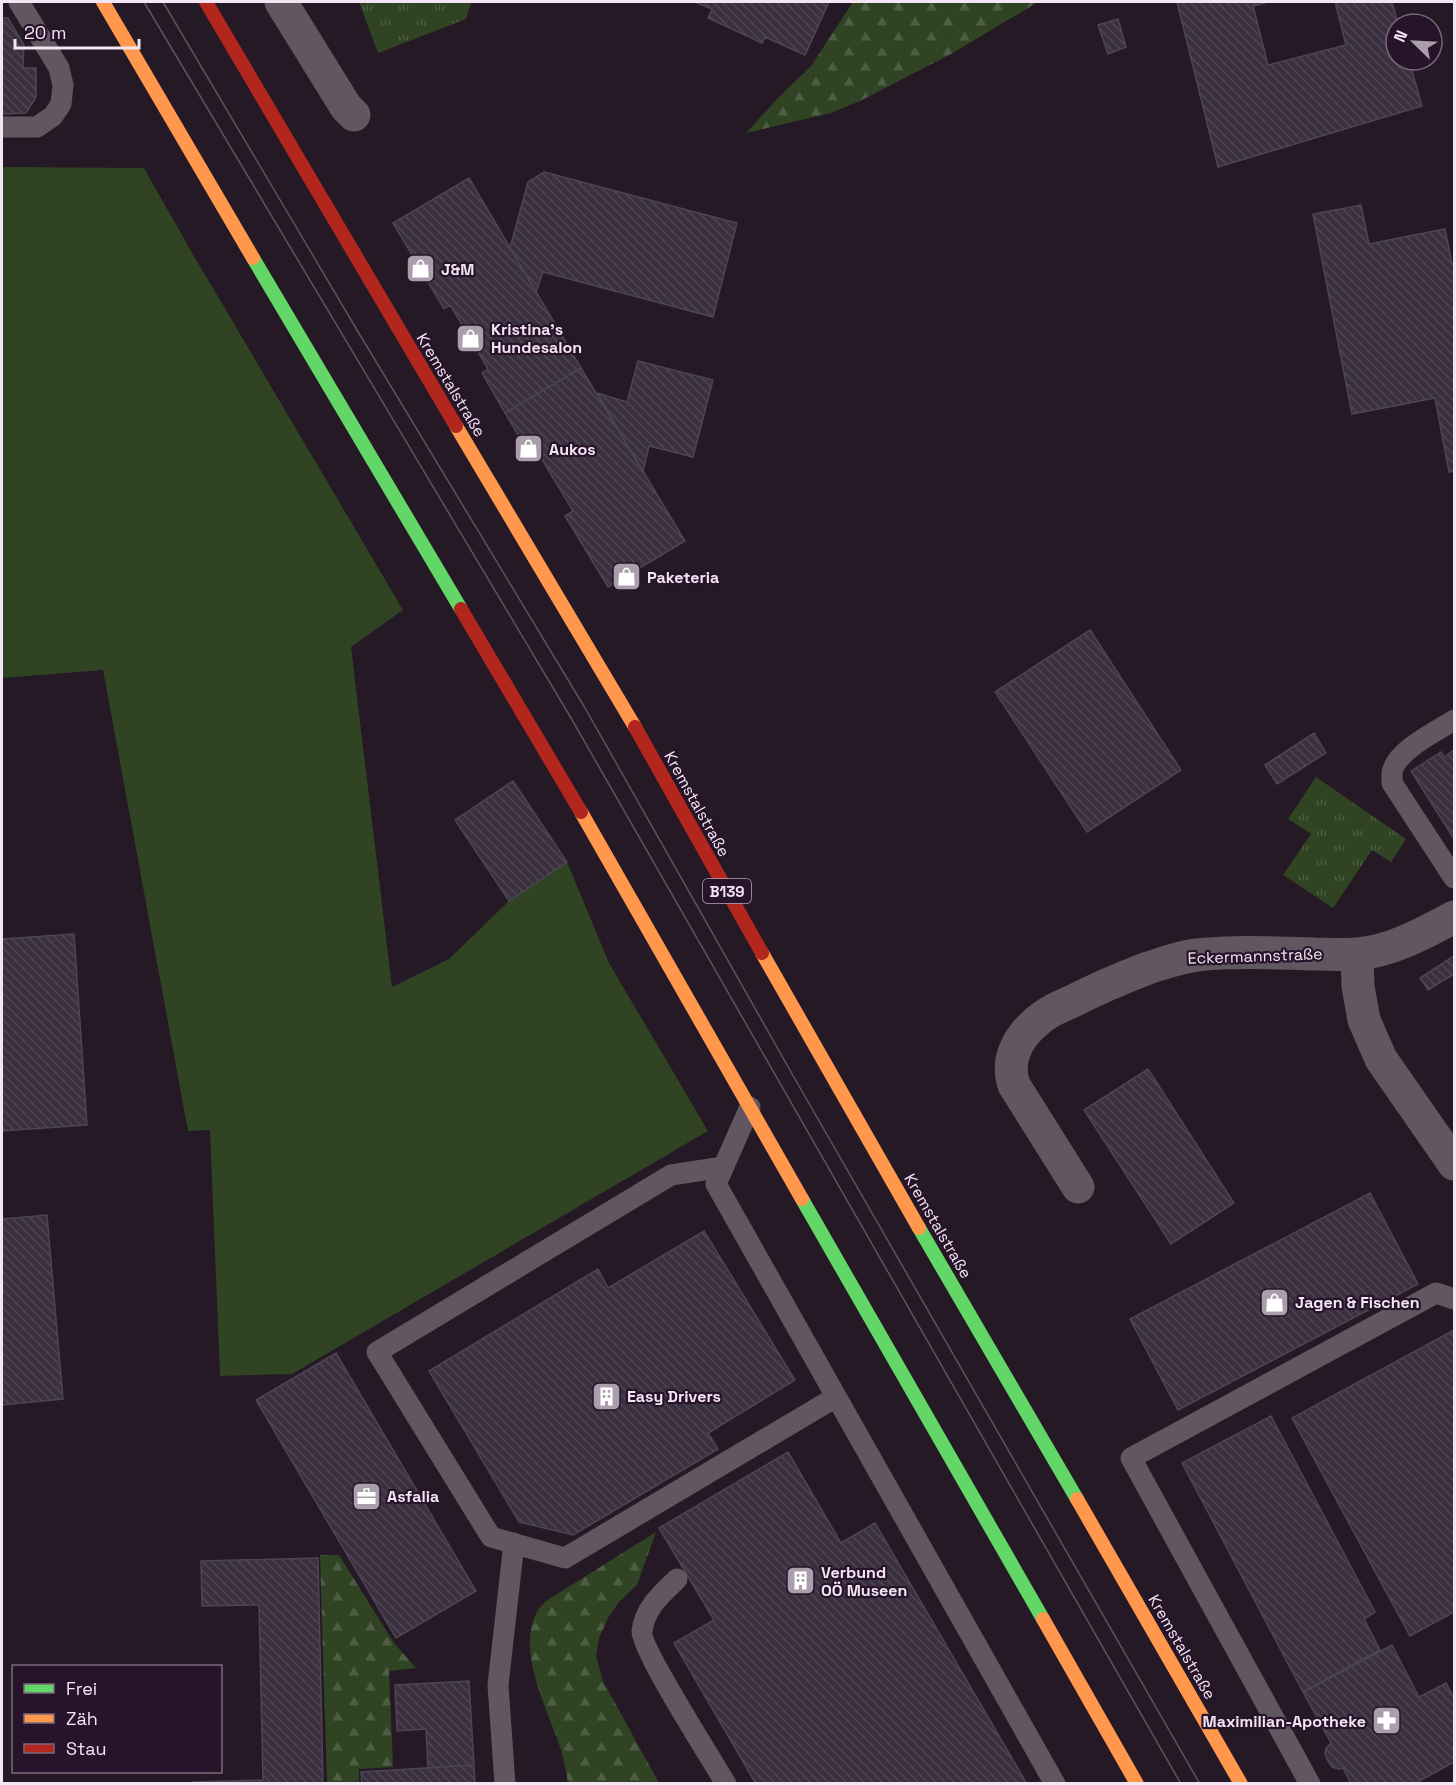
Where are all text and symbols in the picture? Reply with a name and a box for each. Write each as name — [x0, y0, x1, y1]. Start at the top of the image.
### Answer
scale bar — [15, 12, 140, 50]
north arrow — [1384, 12, 1444, 72]
text: 20 m — [24, 21, 67, 44]
text: N — [1389, 27, 1413, 45]
shop icon: J&M — [404, 253, 436, 285]
place label: J&M — [441, 259, 474, 280]
place label: Kristina's Hundesalon — [491, 319, 582, 358]
shop icon: Kristina's Hundesalon — [454, 322, 486, 354]
street label: Kremstalstraße — [412, 329, 490, 441]
shop icon: Aukos — [512, 433, 544, 465]
place label: Aukos — [549, 439, 596, 460]
shop icon: Paketeria — [610, 561, 642, 593]
place label: Paketeria — [647, 567, 719, 588]
street label: Kremstalstraße — [659, 748, 735, 860]
road number: B139 — [703, 879, 751, 903]
street label: Eckermannstraße — [1187, 943, 1323, 969]
street label: Kremstalstraße — [900, 1170, 976, 1282]
shop icon: Jagen & Fischen — [1258, 1286, 1290, 1318]
place label: Jagen & Fischen — [1295, 1292, 1420, 1313]
building icon: Easy Drivers — [590, 1380, 622, 1412]
place label: Easy Drivers — [627, 1386, 721, 1407]
office icon: Asfalia — [350, 1480, 382, 1512]
place label: Asfalia — [387, 1486, 439, 1507]
place label: Verbund OÖ Museen — [821, 1562, 907, 1601]
building icon: Verbund OÖ Museen — [784, 1565, 816, 1597]
street label: Kremstalstraße — [1144, 1591, 1220, 1703]
legend — [12, 1665, 222, 1773]
text: Frei — [66, 1677, 97, 1700]
pharmacy icon: Maximilian-Apotheke — [1371, 1705, 1403, 1737]
text: Zäh — [66, 1707, 98, 1730]
place label: Maximilian-Apotheke — [1203, 1711, 1366, 1732]
text: Stau — [66, 1737, 106, 1760]

